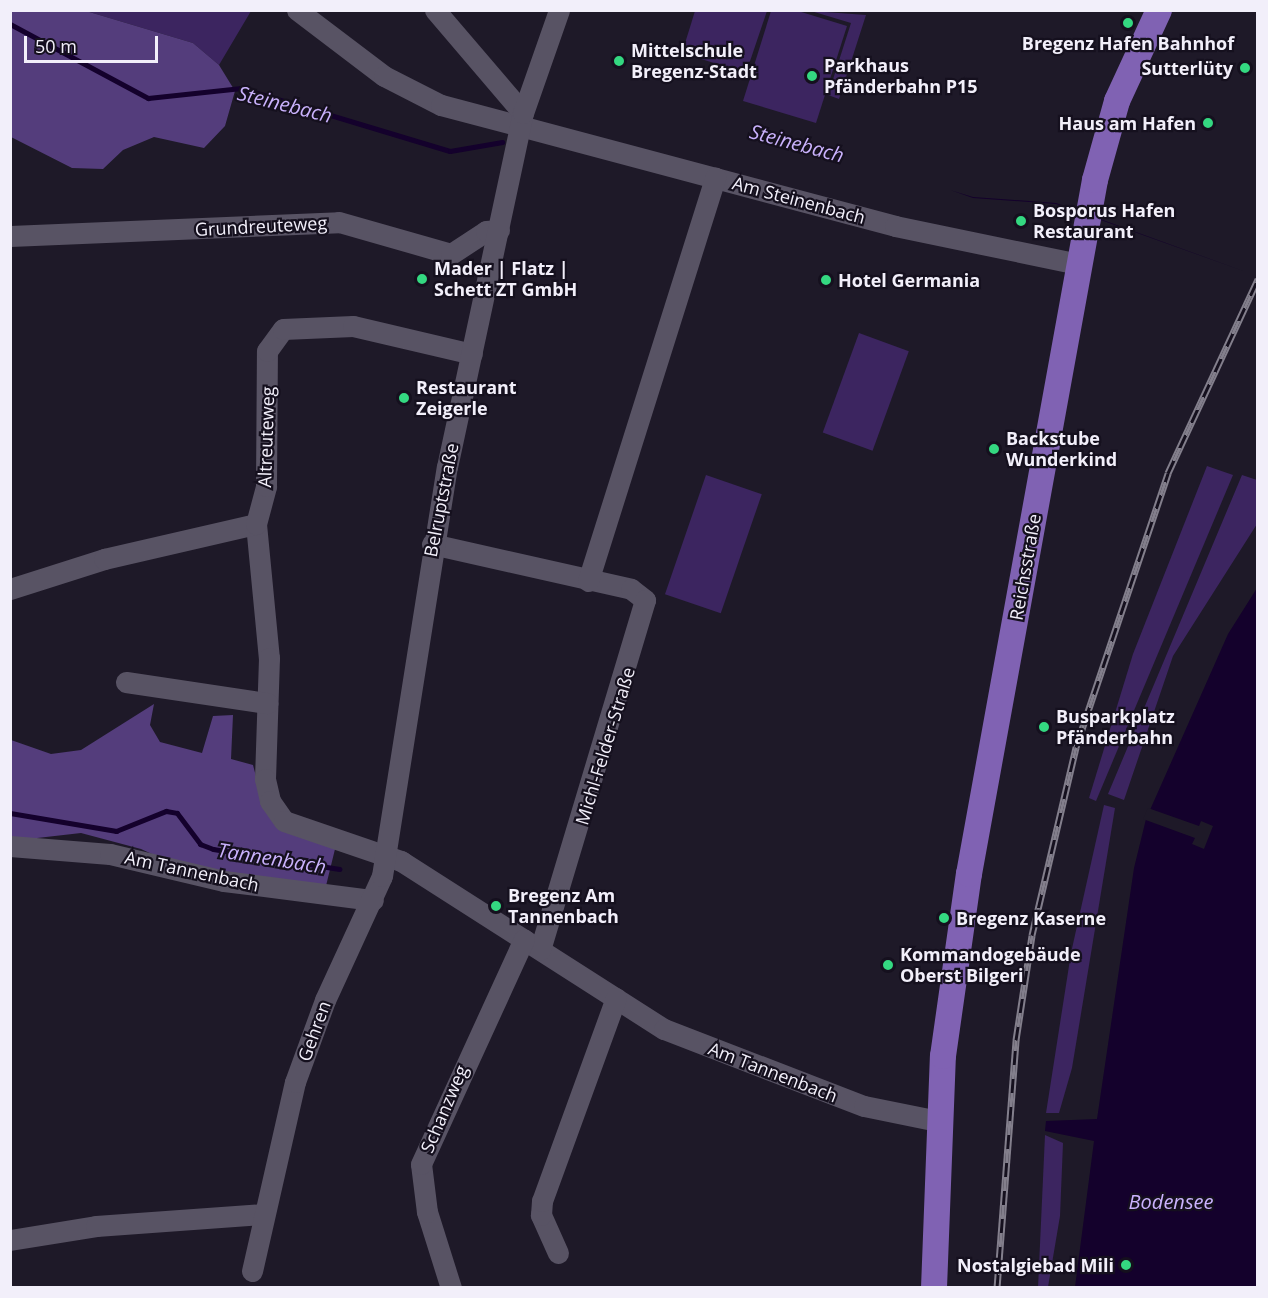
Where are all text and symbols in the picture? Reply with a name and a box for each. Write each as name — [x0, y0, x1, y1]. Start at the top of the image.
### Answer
marker: Bregenz Hafen Bahnhof — [1121, 16, 1135, 30]
scale bar — [27, 24, 160, 62]
place label: Bregenz Hafen Bahnhof — [1022, 32, 1234, 54]
text: 50 m — [35, 34, 77, 58]
place label: Mittelschule Bregenz-Stadt — [631, 40, 757, 82]
marker: Mittelschule Bregenz-Stadt — [612, 54, 626, 68]
place label: Parkhaus Pfänderbahn P15 — [824, 55, 978, 98]
place label: Sutterlüty — [1141, 57, 1233, 79]
marker: Sutterlüty — [1238, 61, 1252, 75]
marker: Parkhaus Pfänderbahn P15 — [805, 69, 819, 83]
water label: Steinebach — [235, 81, 335, 127]
place label: Haus am Hafen — [1059, 112, 1196, 134]
marker: Haus am Hafen — [1201, 116, 1215, 130]
water label: Steinebach — [747, 119, 847, 167]
street label: Am Steinenbach — [730, 172, 868, 228]
place label: Bosporus Hafen Restaurant — [1033, 200, 1175, 242]
street label: Grundreuteweg — [194, 212, 328, 240]
marker: Bosporus Hafen Restaurant — [1014, 214, 1028, 228]
place label: Mader | Flatz | Schett ZT GmbH — [434, 258, 577, 300]
place label: Hotel Germania — [838, 269, 980, 291]
marker: Mader | Flatz | Schett ZT GmbH — [415, 272, 429, 286]
marker: Hotel Germania — [819, 273, 833, 287]
place label: Restaurant Zeigerle — [416, 377, 517, 420]
street label: Altreuteweg — [253, 386, 279, 488]
marker: Restaurant Zeigerle — [397, 391, 411, 405]
place label: Backstube Wunderkind — [1006, 428, 1117, 470]
street label: Belruptstraße — [419, 441, 463, 559]
marker: Backstube Wunderkind — [987, 442, 1001, 456]
street label: Reichsstraße — [1005, 512, 1045, 622]
street label: Michl-Felder-Straße — [571, 664, 639, 828]
place label: Busparkplatz Pfänderbahn — [1056, 706, 1175, 748]
marker: Busparkplatz Pfänderbahn — [1037, 720, 1051, 734]
water label: Tannenbach — [216, 838, 328, 878]
street label: Am Tannenbach — [123, 846, 261, 896]
place label: Bregenz Am Tannenbach — [508, 885, 619, 928]
marker: Bregenz Am Tannenbach — [489, 899, 503, 913]
place label: Bregenz Kaserne — [956, 907, 1106, 929]
marker: Bregenz Kaserne — [937, 911, 951, 925]
place label: Kommandogebäude Oberst Bilgeri — [900, 944, 1081, 986]
marker: Kommandogebäude Oberst Bilgeri — [881, 958, 895, 972]
street label: Gehren — [293, 998, 335, 1064]
street label: Am Tannenbach — [705, 1037, 841, 1107]
street label: Schanzweg — [416, 1062, 472, 1156]
water label: Bodensee — [1129, 1189, 1213, 1213]
place label: Nostalgiebad Mili — [957, 1254, 1114, 1276]
marker: Nostalgiebad Mili — [1119, 1258, 1133, 1272]

